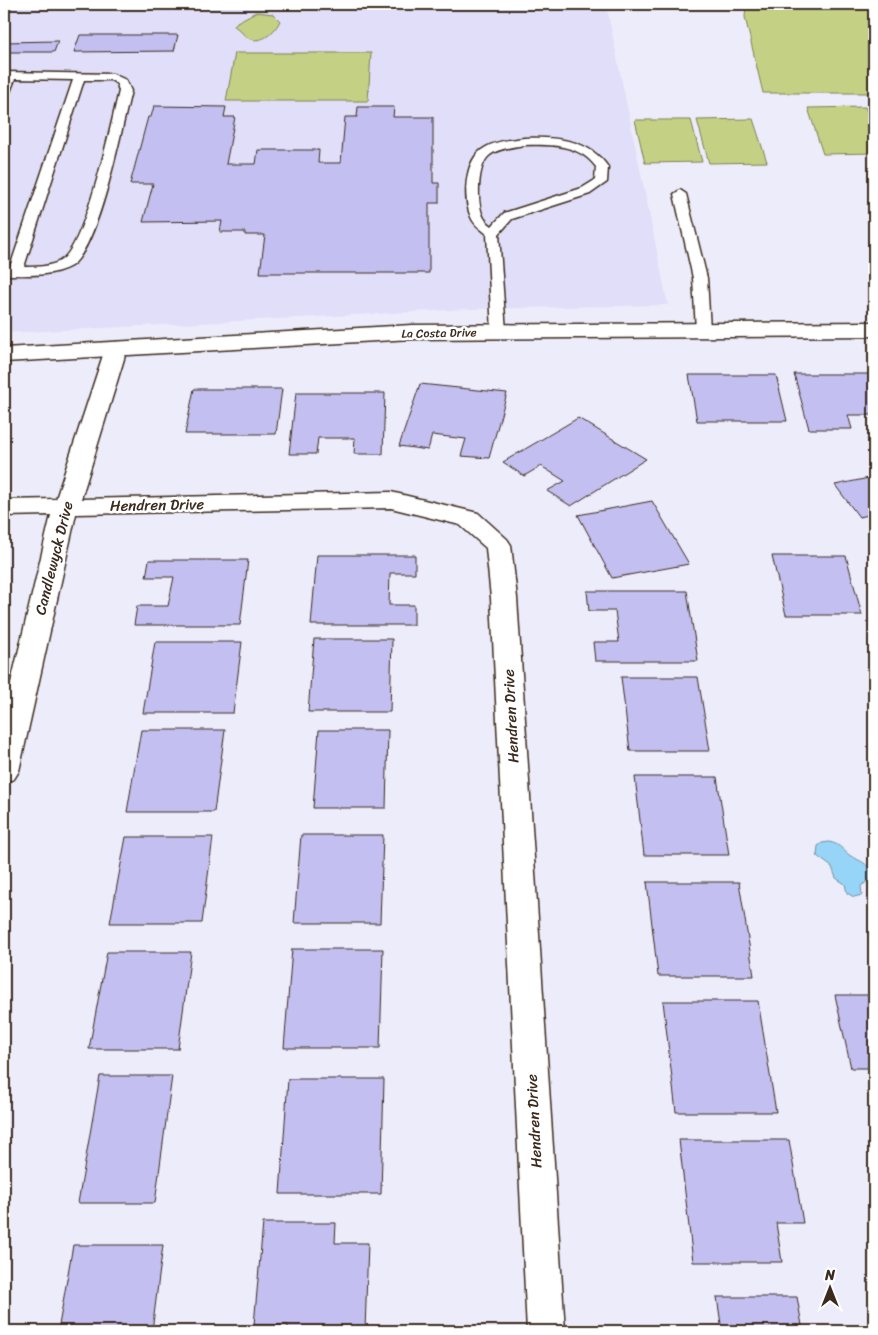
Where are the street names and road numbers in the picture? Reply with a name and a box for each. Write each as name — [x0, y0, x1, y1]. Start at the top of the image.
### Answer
street label: La Costa Drive — [401, 321, 477, 345]
street label: Hendren Drive — [110, 491, 205, 519]
street label: Candlewyck Drive — [27, 498, 81, 618]
street label: Hendren Drive — [496, 668, 526, 764]
street label: Hendren Drive — [519, 1073, 549, 1169]

